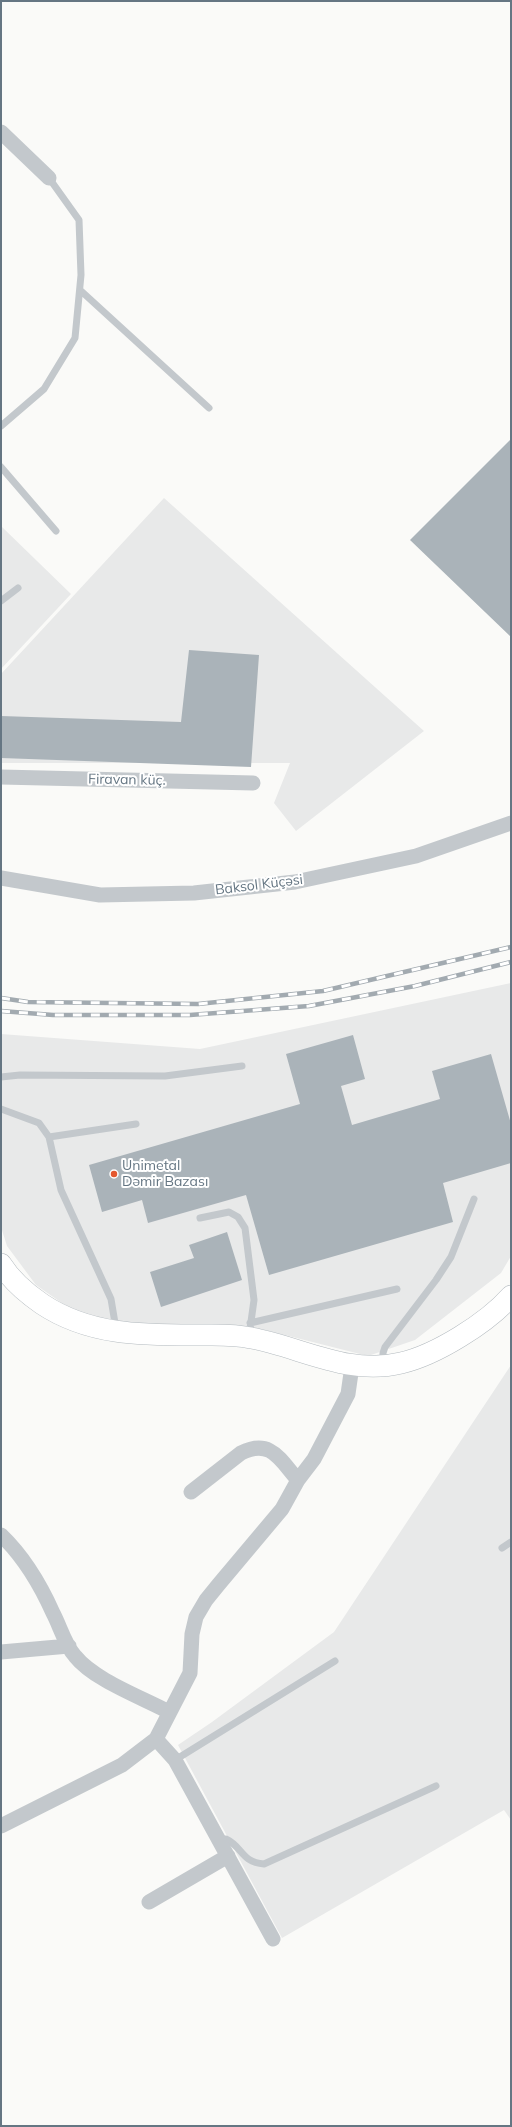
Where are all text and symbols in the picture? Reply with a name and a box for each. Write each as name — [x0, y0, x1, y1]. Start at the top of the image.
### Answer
street label: Firavan küç. — [88, 771, 166, 789]
street label: Baksol Küçəsi — [214, 871, 304, 899]
place label: Unimetal Dəmir Bazası — [122, 1158, 208, 1190]
marker: Unimetal Dəmir Bazası — [109, 1169, 119, 1179]

